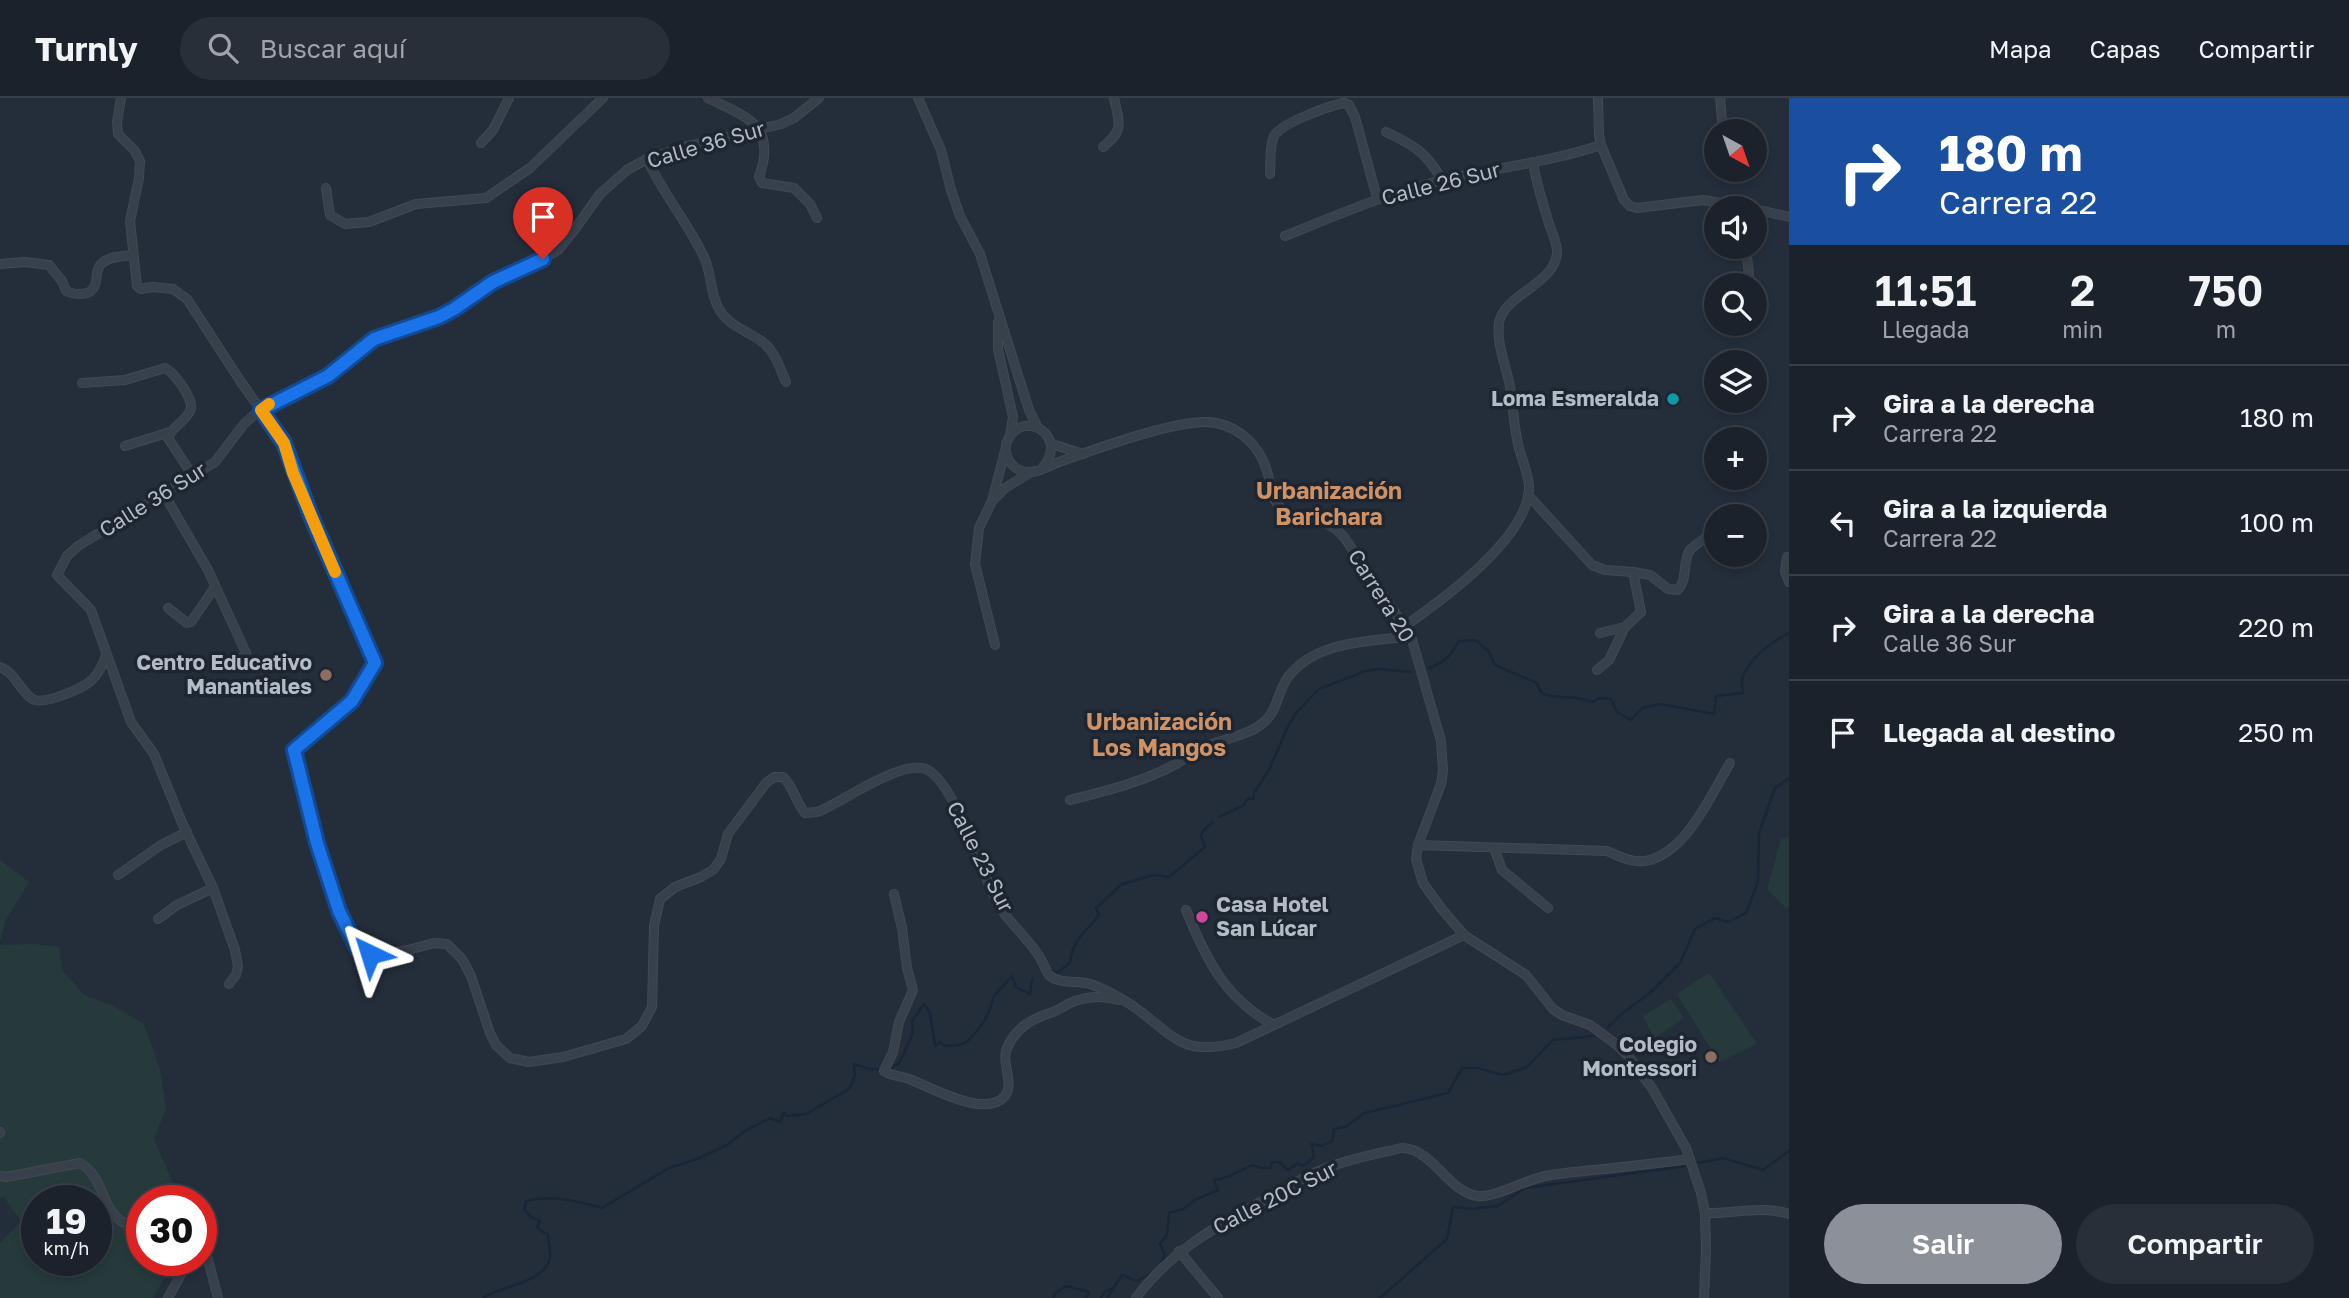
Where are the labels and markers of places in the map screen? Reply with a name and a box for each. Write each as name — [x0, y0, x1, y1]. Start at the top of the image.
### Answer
pin — [513, 187, 573, 259]
place label: Loma Esmeralda — [1491, 385, 1659, 411]
marker: Loma Esmeralda — [1665, 391, 1681, 407]
place label: Centro Educativo Manantiales — [136, 649, 312, 699]
marker: Centro Educativo Manantiales — [318, 667, 334, 683]
place label: Casa Hotel San Lúcar — [1216, 891, 1329, 941]
marker: Casa Hotel San Lúcar — [1194, 909, 1210, 925]
place label: Colegio Montessori — [1582, 1031, 1697, 1081]
marker: Colegio Montessori — [1703, 1049, 1719, 1065]

